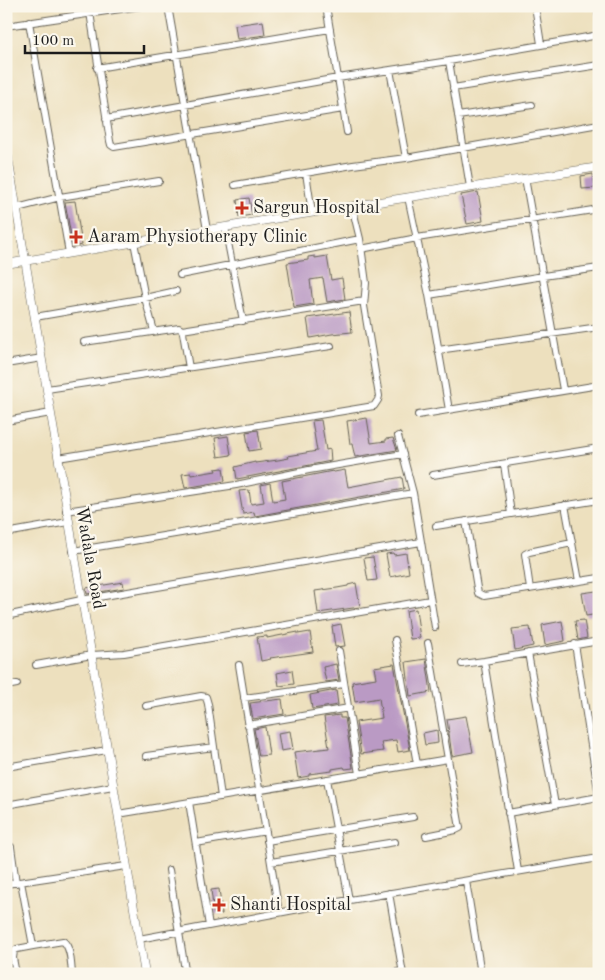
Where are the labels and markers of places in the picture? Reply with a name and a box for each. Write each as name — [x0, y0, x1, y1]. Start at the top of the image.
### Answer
place label: Sargun Hospital — [253, 199, 380, 217]
marker: Sargun Hospital — [235, 201, 249, 215]
place label: Aaram Physiotherapy Clinic — [87, 228, 307, 246]
marker: Aaram Physiotherapy Clinic — [69, 230, 83, 244]
place label: Shanti Hospital — [230, 896, 351, 914]
marker: Shanti Hospital — [212, 898, 226, 912]

